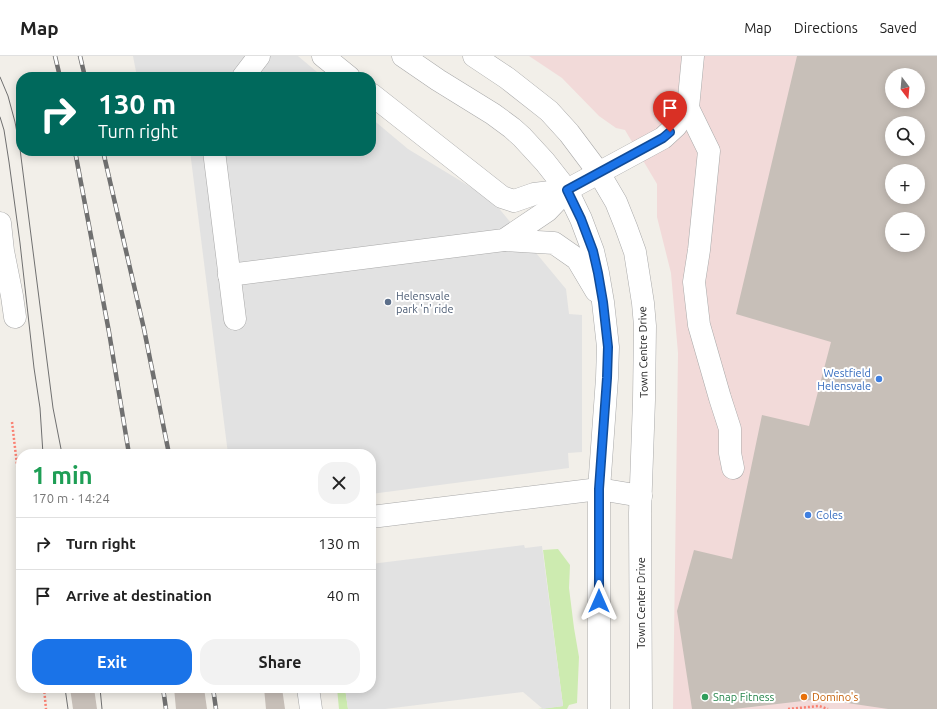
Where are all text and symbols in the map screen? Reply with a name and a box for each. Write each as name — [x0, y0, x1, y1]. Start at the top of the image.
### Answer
text: Map — [20, 17, 59, 39]
text: Map — [744, 20, 772, 36]
text: Directions — [794, 20, 858, 36]
text: Saved — [880, 20, 917, 36]
north arrow — [885, 68, 925, 108]
map controls — [885, 68, 925, 252]
icon: right — [32, 88, 84, 140]
text: 130 m — [98, 88, 176, 119]
pin — [653, 91, 687, 132]
icon: arrive — [659, 97, 681, 119]
button: search — [885, 116, 925, 156]
text: Turn right — [98, 121, 178, 141]
button: + — [885, 164, 925, 204]
button: − — [885, 212, 925, 252]
place label: Helensvale park 'n' ride — [396, 290, 454, 315]
marker: Helensvale park 'n' ride — [383, 297, 393, 307]
street label: Town Centre Drive — [636, 306, 650, 398]
place label: Westfield Helensvale — [817, 367, 871, 392]
marker: Westfield Helensvale — [874, 374, 884, 384]
text: 1 min — [32, 462, 93, 489]
button: close — [318, 462, 360, 504]
text: 170 m · 14:24 — [32, 491, 110, 505]
place label: Coles — [816, 509, 843, 521]
marker: Coles — [803, 510, 813, 520]
icon: right — [32, 533, 54, 555]
text: Turn right — [66, 535, 136, 552]
text: 130 m — [318, 535, 360, 552]
street label: Town Center Drive — [635, 557, 647, 649]
position arrow — [578, 580, 620, 622]
icon: arrive — [32, 585, 54, 607]
text: Arrive at destination — [66, 587, 212, 604]
text: 40 m — [327, 587, 360, 604]
button: Exit — [32, 639, 192, 685]
button: Share — [200, 639, 360, 685]
place label: Snap Fitness — [713, 691, 775, 703]
place label: Domino's — [812, 691, 859, 703]
marker: Snap Fitness — [700, 692, 710, 702]
marker: Domino's — [799, 692, 809, 702]

